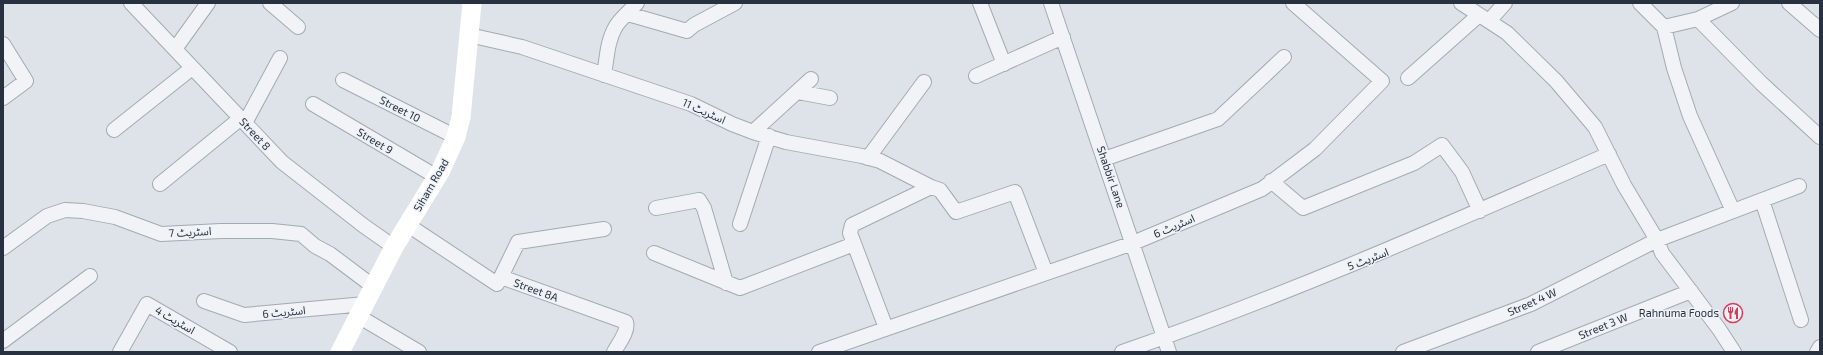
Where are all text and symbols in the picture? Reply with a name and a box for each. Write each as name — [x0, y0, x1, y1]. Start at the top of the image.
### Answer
street label: Street 10 — [378, 93, 423, 124]
street label: اسٹریٹ 11 — [680, 95, 728, 127]
street label: Street 8 — [237, 115, 274, 153]
street label: Street 9 — [355, 125, 395, 156]
street label: Shabbir Lane — [1095, 144, 1128, 210]
street label: Siham Road — [410, 156, 451, 213]
street label: اسٹریٹ 6 — [1151, 211, 1197, 241]
street label: اسٹریٹ 7 — [168, 224, 212, 240]
street label: اسٹریٹ 5 — [1345, 245, 1391, 273]
street label: Street 8A — [512, 275, 560, 304]
street label: Street 4 W — [1505, 285, 1559, 318]
restaurant icon: Rahnuma Foods — [1722, 302, 1744, 324]
street label: اسٹریٹ 4 — [152, 303, 198, 337]
street label: اسٹریٹ 6 — [262, 303, 306, 321]
place label: Rahnuma Foods — [1639, 306, 1719, 319]
street label: Street 3 W — [1576, 310, 1630, 341]

